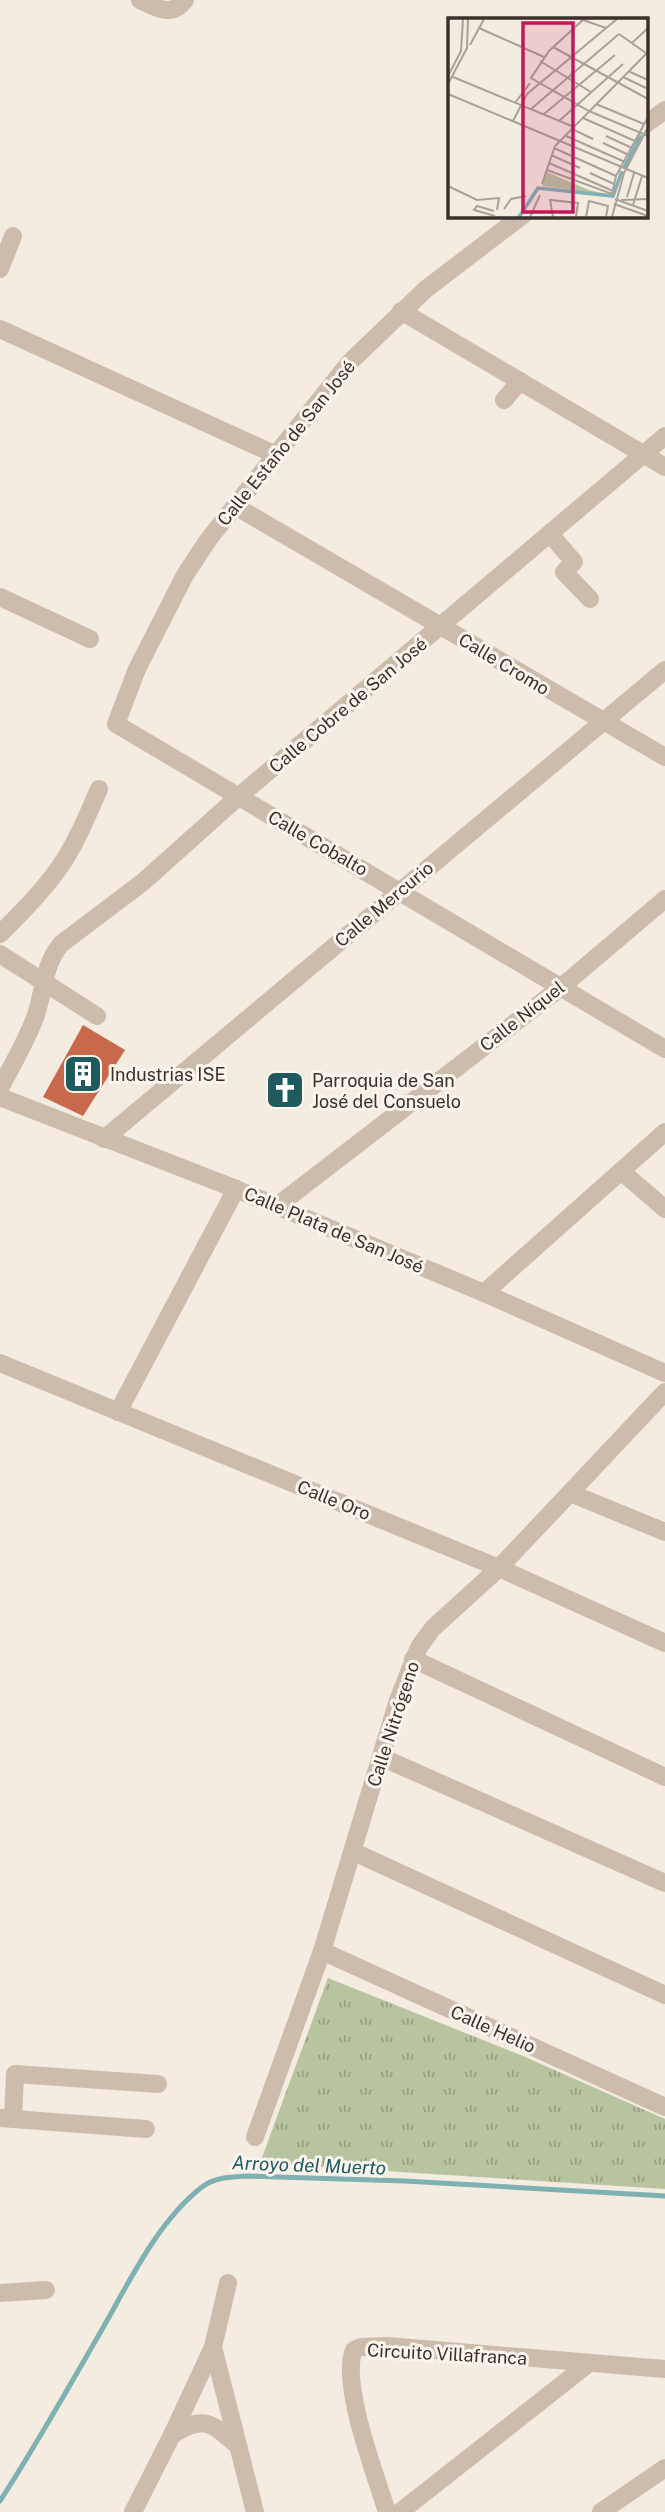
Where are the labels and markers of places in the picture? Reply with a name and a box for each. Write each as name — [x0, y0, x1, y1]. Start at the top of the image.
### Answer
building icon: Industrias ISE — [62, 1053, 104, 1095]
place label: Industrias ISE — [110, 1064, 226, 1085]
church icon: Parroquia de San José del Consuelo — [264, 1069, 306, 1111]
place label: Parroquia de San José del Consuelo — [312, 1070, 461, 1112]

